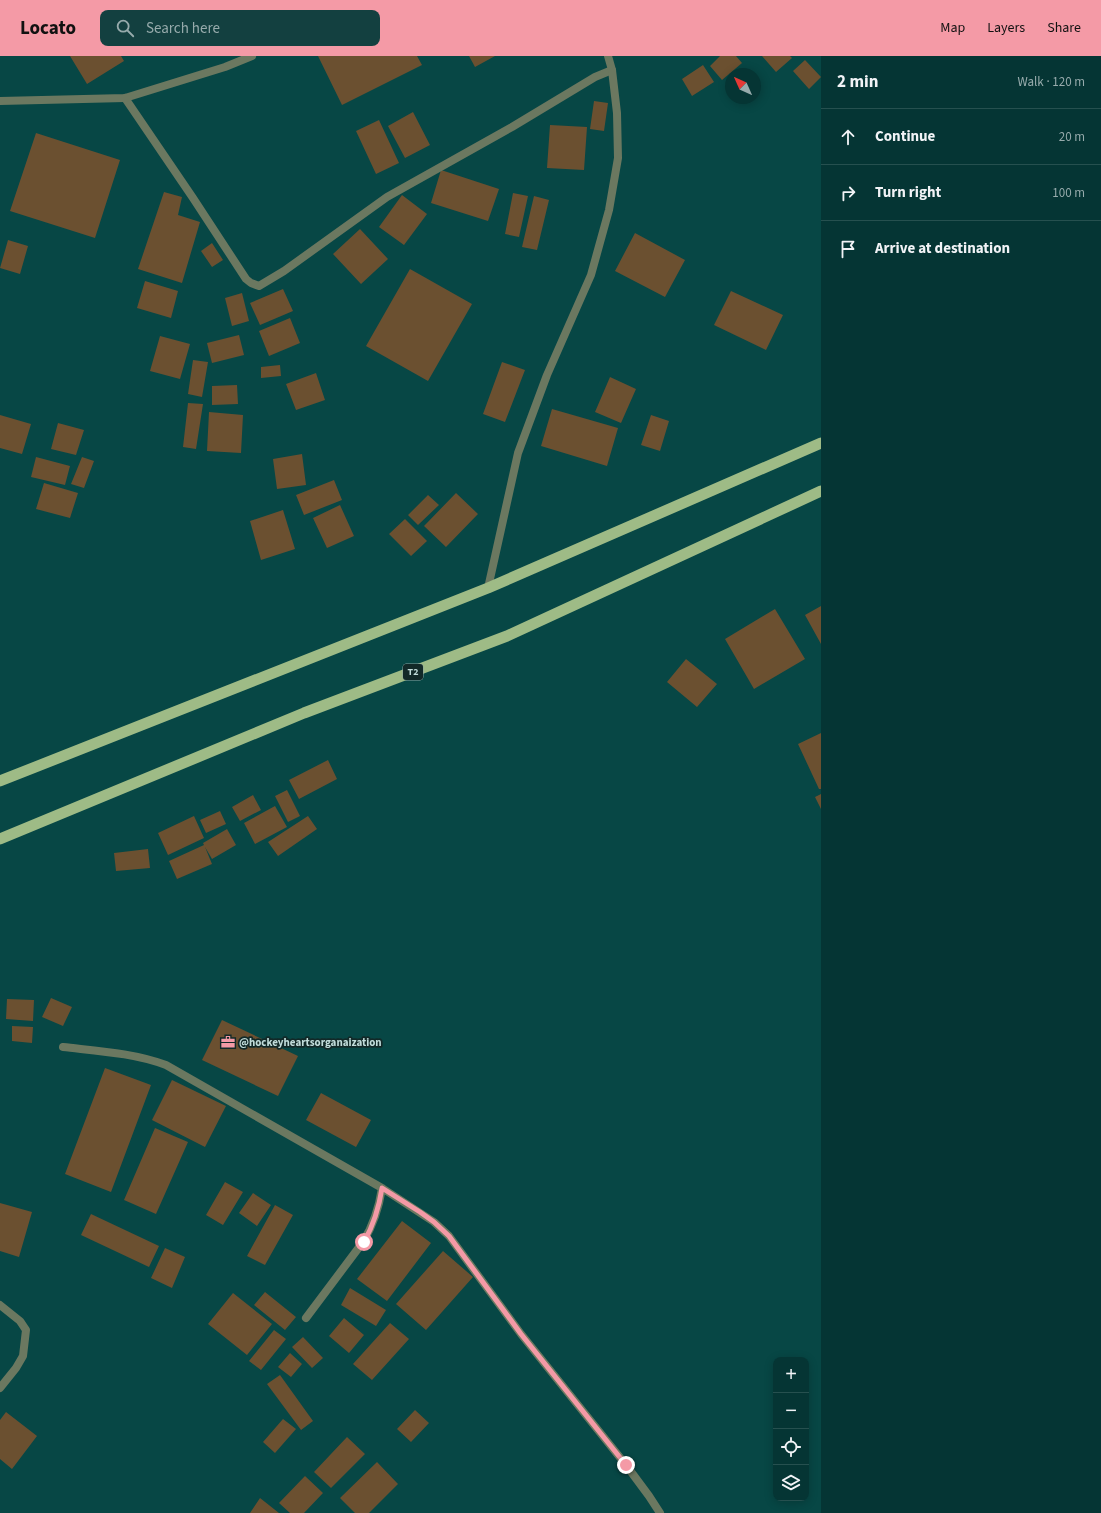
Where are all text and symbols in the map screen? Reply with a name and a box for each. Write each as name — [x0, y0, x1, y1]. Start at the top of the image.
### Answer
search box — [100, 10, 380, 46]
text: Locato — [20, 15, 76, 42]
icon: search — [114, 17, 136, 39]
text: Search here — [146, 18, 220, 39]
text: Map — [940, 18, 965, 38]
text: Layers — [987, 18, 1025, 38]
text: Share — [1047, 18, 1081, 38]
north arrow — [725, 68, 761, 104]
text: 2 min — [837, 70, 878, 94]
text: Walk · 120 m — [1017, 73, 1085, 91]
icon: ahead — [837, 126, 859, 148]
text: Continue — [875, 126, 935, 147]
text: 20 m — [1059, 128, 1085, 146]
icon: right — [837, 182, 859, 204]
text: Turn right — [875, 182, 941, 203]
text: 100 m — [1052, 184, 1085, 202]
icon: arrive — [837, 238, 859, 260]
text: Arrive at destination — [875, 238, 1010, 259]
road number: T2 — [403, 664, 423, 680]
office icon: @hockeyheartsorganaization — [220, 1034, 236, 1050]
place label: @hockeyheartsorganaization — [239, 1035, 382, 1050]
route start — [355, 1233, 373, 1251]
map controls — [773, 1357, 809, 1501]
button: + — [773, 1357, 809, 1393]
button: − — [773, 1393, 809, 1429]
button: locate — [773, 1429, 809, 1465]
route end — [617, 1456, 635, 1474]
button: layers — [773, 1465, 809, 1501]

